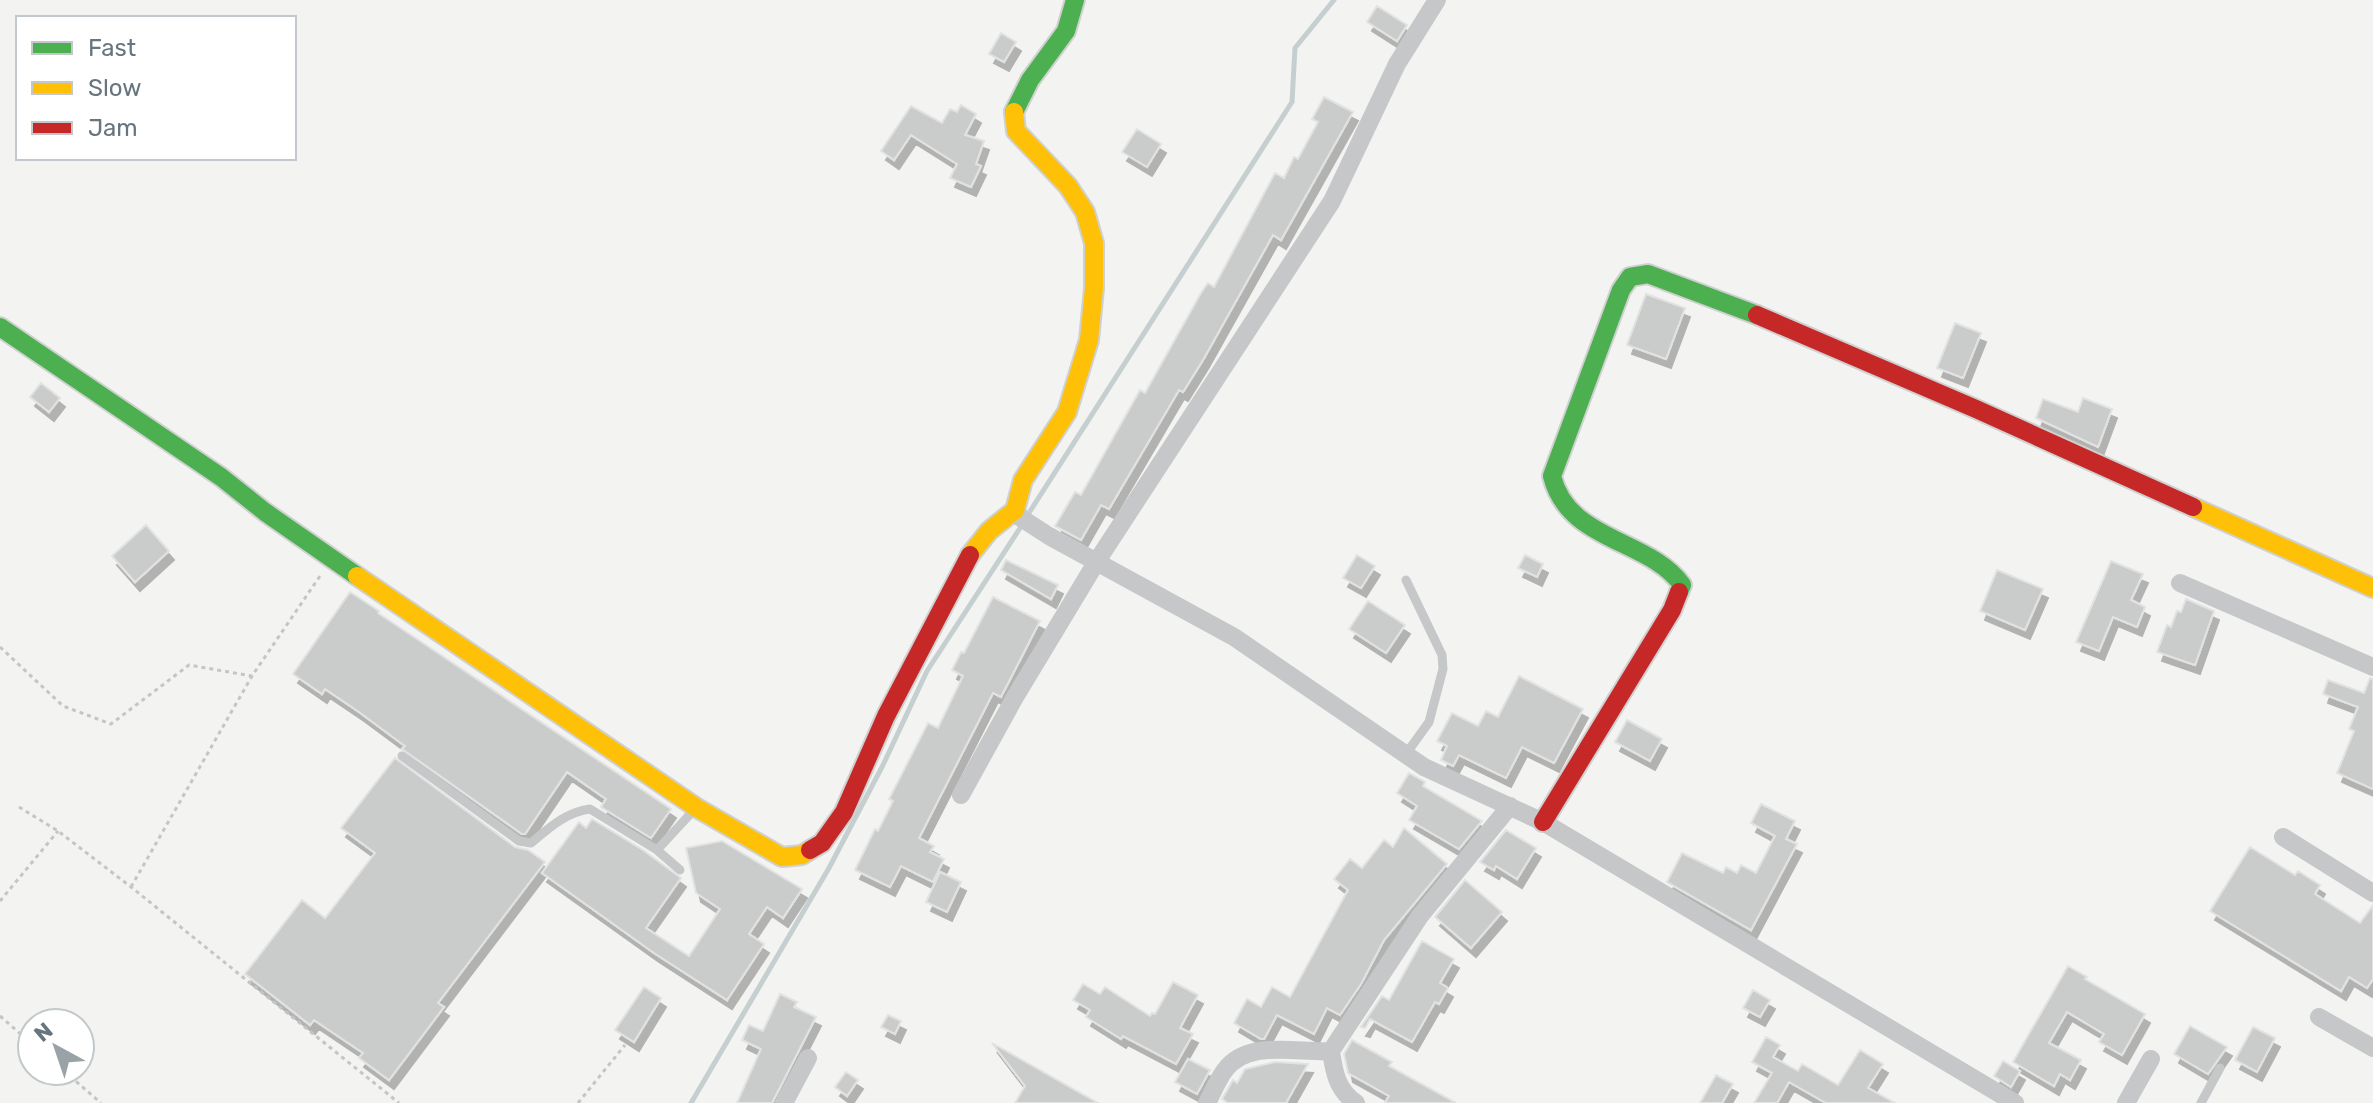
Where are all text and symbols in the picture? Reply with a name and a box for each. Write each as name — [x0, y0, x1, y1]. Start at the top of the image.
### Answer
legend — [16, 16, 296, 160]
text: Fast — [88, 34, 136, 62]
text: Slow — [88, 74, 141, 102]
text: Jam — [88, 114, 138, 142]
north arrow — [16, 1007, 96, 1087]
text: N — [29, 1017, 58, 1047]

